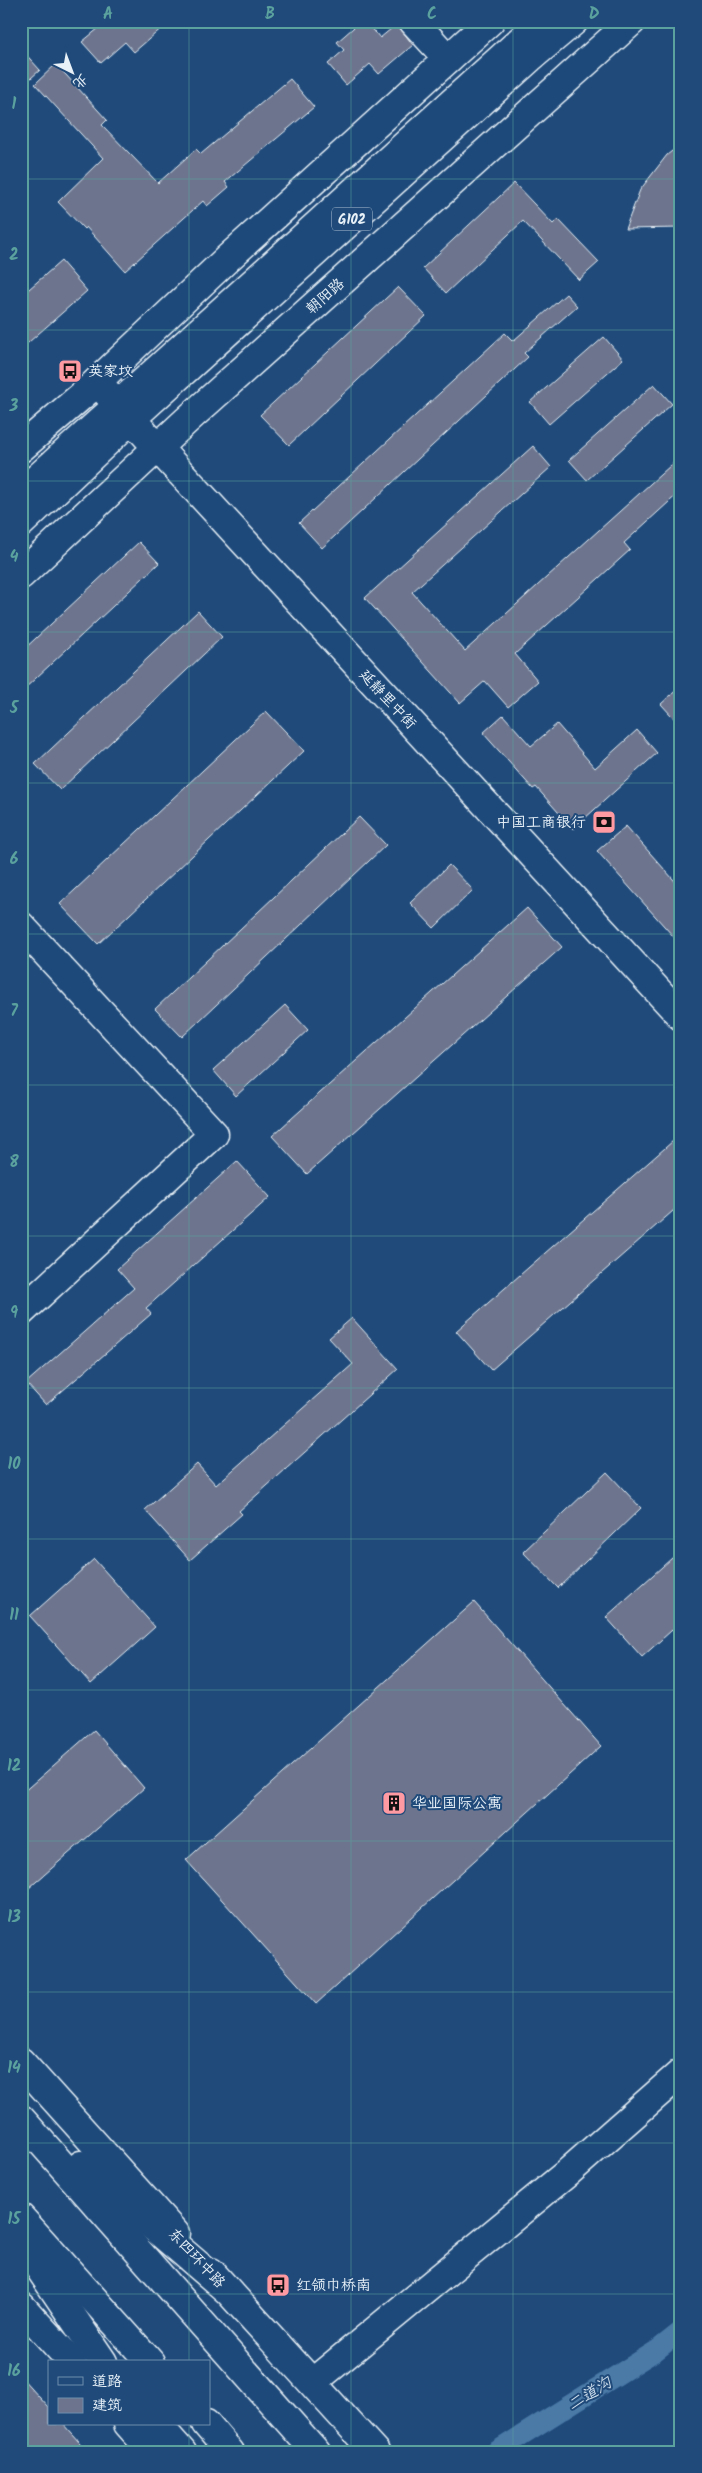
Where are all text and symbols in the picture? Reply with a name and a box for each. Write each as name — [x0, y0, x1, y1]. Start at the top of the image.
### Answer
text: A — [103, 2, 113, 27]
text: B — [265, 2, 275, 27]
text: C — [427, 2, 437, 27]
text: D — [589, 2, 600, 27]
north arrow — [48, 48, 98, 98]
text: 北 — [67, 68, 93, 94]
text: 1 — [12, 92, 17, 117]
road number: G102 — [332, 208, 372, 230]
text: 2 — [9, 243, 19, 268]
street label: 朝阳路 — [301, 273, 350, 321]
bus stop icon: 英家坟 — [57, 358, 83, 384]
place label: 英家坟 — [88, 360, 133, 384]
text: 3 — [9, 394, 19, 419]
text: 4 — [10, 545, 19, 570]
street label: 延静里中街 — [353, 664, 422, 735]
text: 5 — [9, 696, 20, 721]
bank icon: 中国工商银行 — [591, 809, 617, 835]
place label: 中国工商银行 — [496, 811, 586, 835]
text: 6 — [10, 847, 19, 872]
text: 7 — [10, 999, 18, 1024]
text: 8 — [9, 1150, 19, 1175]
text: 9 — [10, 1301, 18, 1326]
text: 10 — [7, 1452, 21, 1477]
text: 11 — [9, 1603, 19, 1628]
text: 12 — [7, 1754, 21, 1779]
building icon: 华业国际公寓 — [381, 1790, 407, 1816]
place label: 华业国际公寓 — [412, 1792, 502, 1816]
text: 13 — [7, 1905, 21, 1930]
text: 14 — [7, 2056, 21, 2081]
text: 15 — [8, 2207, 22, 2232]
street label: 东四环中路 — [162, 2223, 231, 2294]
bus stop icon: 红领巾桥南 — [265, 2272, 291, 2298]
place label: 红领巾桥南 — [296, 2274, 371, 2298]
text: 16 — [7, 2359, 21, 2384]
legend — [48, 2360, 210, 2426]
text: 道路 — [92, 2370, 122, 2394]
water label: 二道沟 — [563, 2370, 618, 2418]
text: 建筑 — [92, 2394, 122, 2418]

